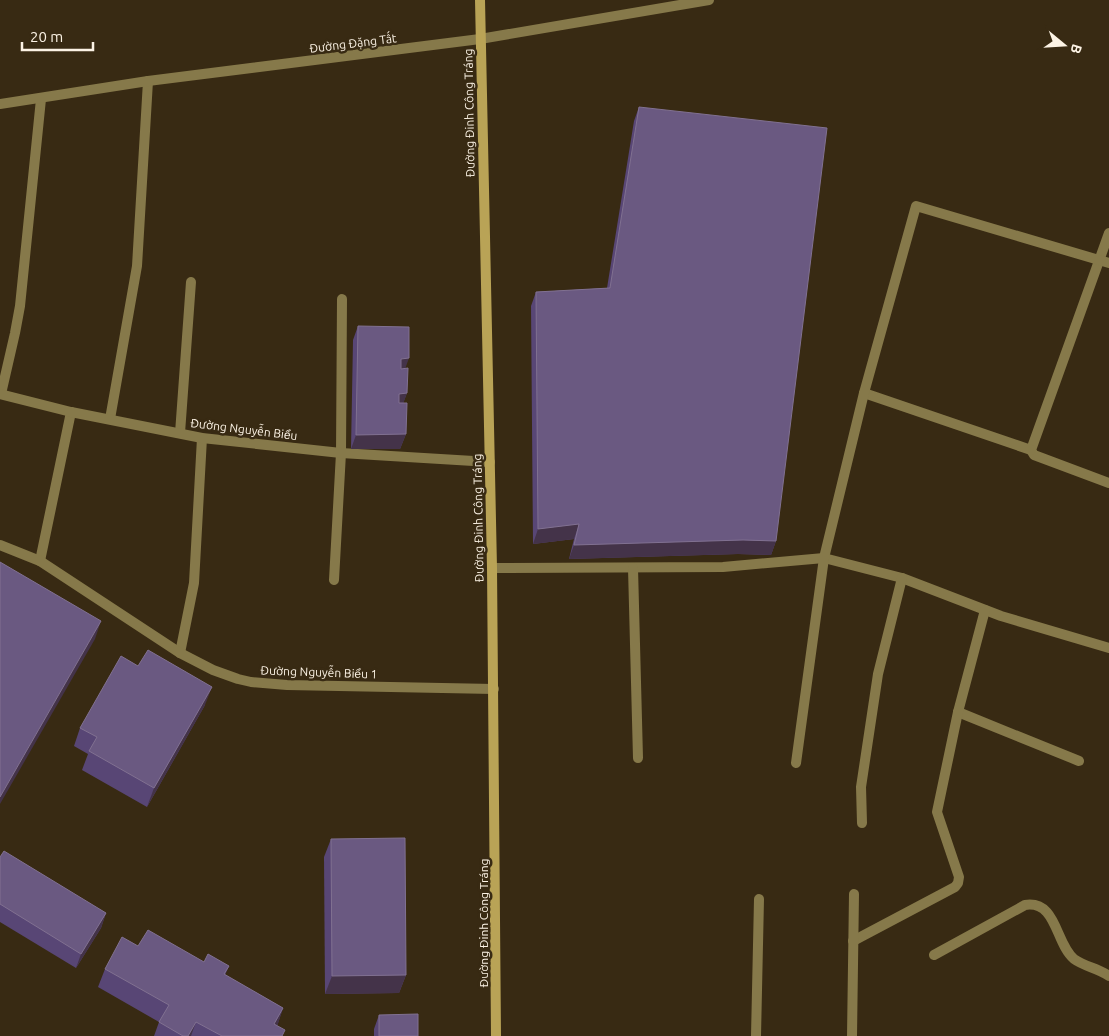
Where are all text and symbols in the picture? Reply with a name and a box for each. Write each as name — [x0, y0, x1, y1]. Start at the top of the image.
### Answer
scale bar — [22, 20, 94, 52]
north arrow — [1039, 20, 1089, 70]
text: 20 m — [30, 28, 63, 45]
street label: Đường Đặng Tất — [309, 30, 398, 56]
text: B — [1067, 42, 1085, 56]
street label: Đường Đinh Công Tráng — [461, 48, 477, 178]
street label: Đường Nguyễn Biểu — [190, 416, 298, 442]
street label: Đường Đinh Công Tráng — [470, 453, 486, 583]
street label: Đường Nguyễn Biểu 1 — [260, 663, 378, 681]
street label: Đường Đinh Công Tráng — [477, 859, 490, 987]

